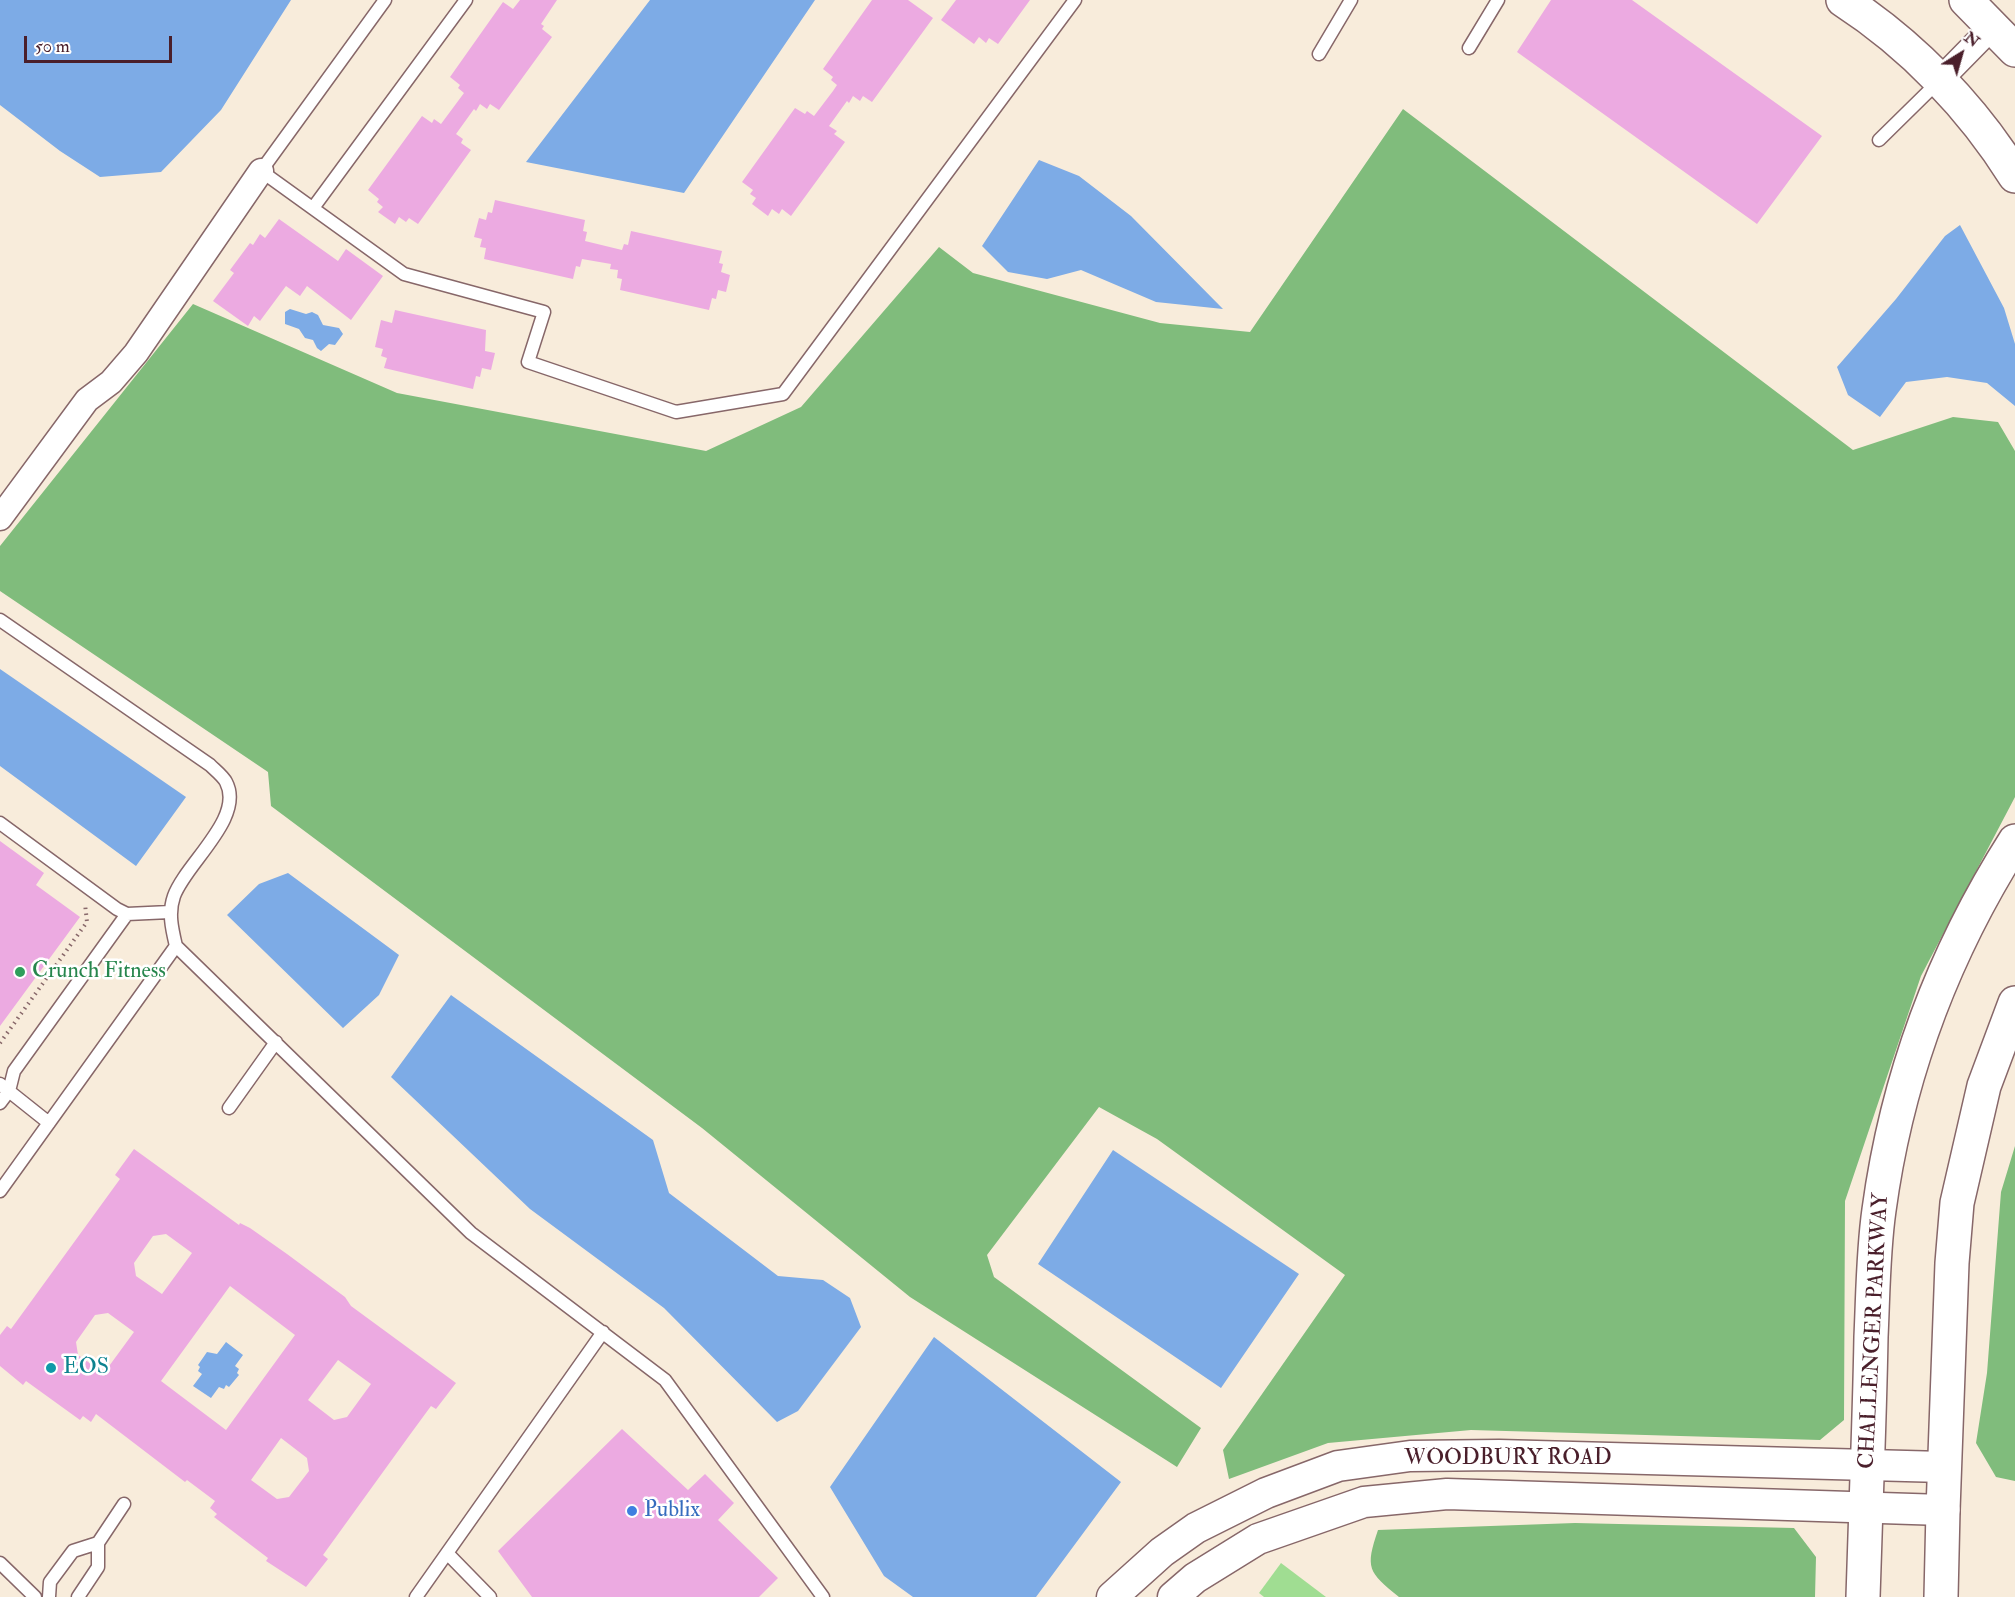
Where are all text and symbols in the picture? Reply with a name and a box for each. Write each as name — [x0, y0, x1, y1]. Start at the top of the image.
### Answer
scale bar — [27, 24, 176, 62]
north arrow — [1931, 24, 1991, 84]
text: N — [1960, 27, 1984, 52]
text: 50 m — [35, 35, 70, 58]
place label: Crunch Fitness — [32, 959, 166, 985]
marker: Crunch Fitness — [13, 965, 27, 979]
street label: CHALLENGER PARKWAY — [1855, 1192, 1895, 1470]
place label: EOS — [63, 1355, 109, 1381]
marker: EOS — [44, 1361, 58, 1375]
street label: WOODBURY ROAD — [1404, 1446, 1612, 1472]
place label: Publix — [644, 1498, 700, 1524]
marker: Publix — [625, 1504, 639, 1518]

